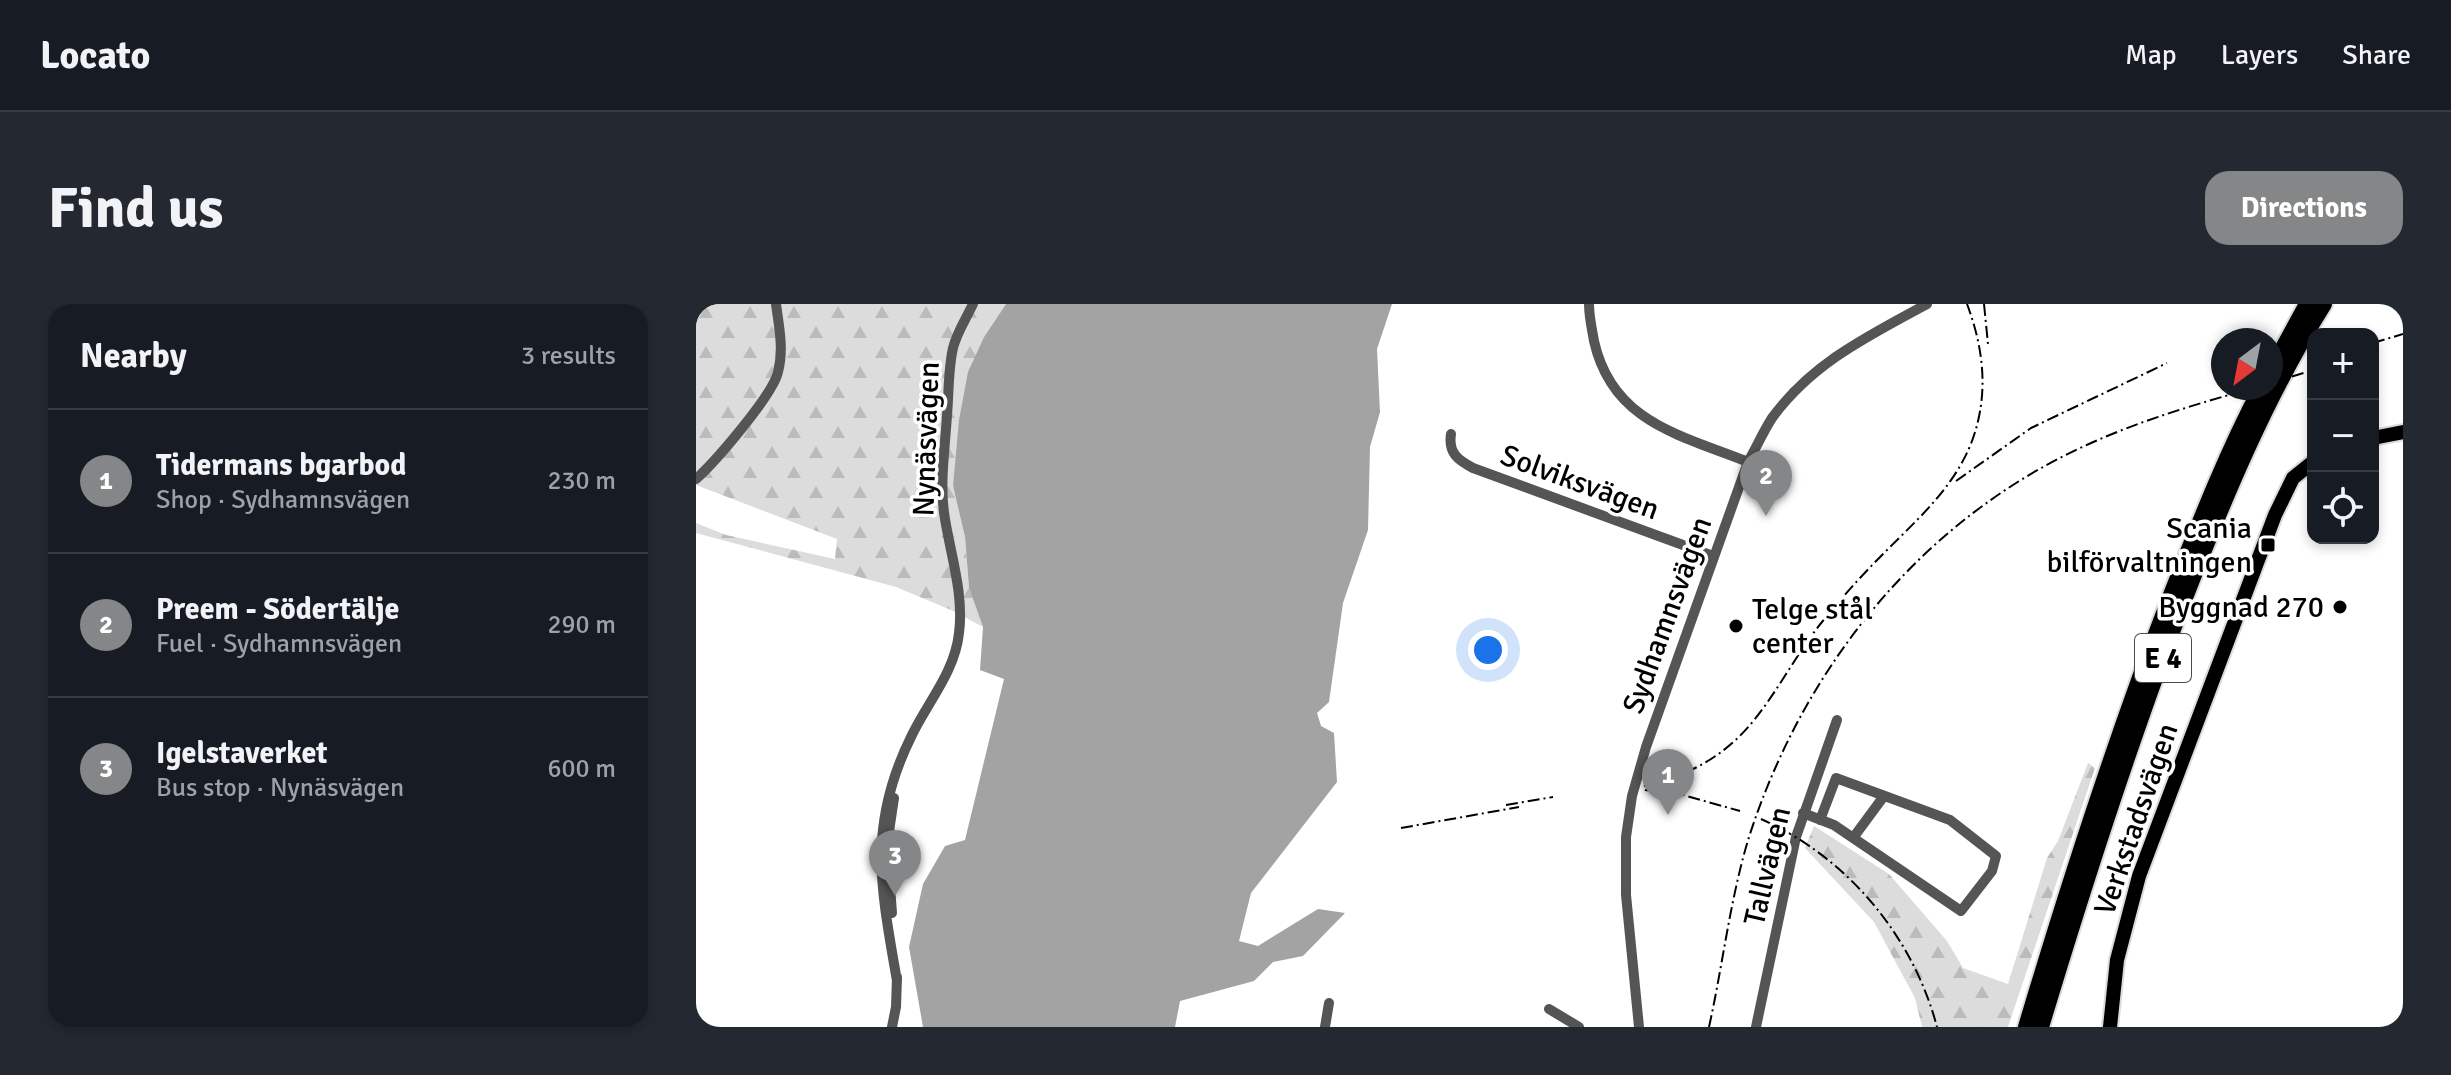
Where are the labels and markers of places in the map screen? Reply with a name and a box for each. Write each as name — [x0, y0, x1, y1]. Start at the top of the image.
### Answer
pin: 2 — [1740, 450, 1792, 516]
place label: Scania bilförvaltningen — [2046, 510, 2252, 581]
marker: Scania bilförvaltningen — [2259, 536, 2277, 554]
place label: Byggnad 270 — [2158, 589, 2324, 626]
place label: Telge stål center — [1752, 591, 1873, 662]
marker: Byggnad 270 — [2331, 598, 2349, 616]
marker: Telge stål center — [1727, 617, 1745, 635]
pin: 1 — [1642, 749, 1694, 815]
pin: 3 — [869, 830, 921, 896]

